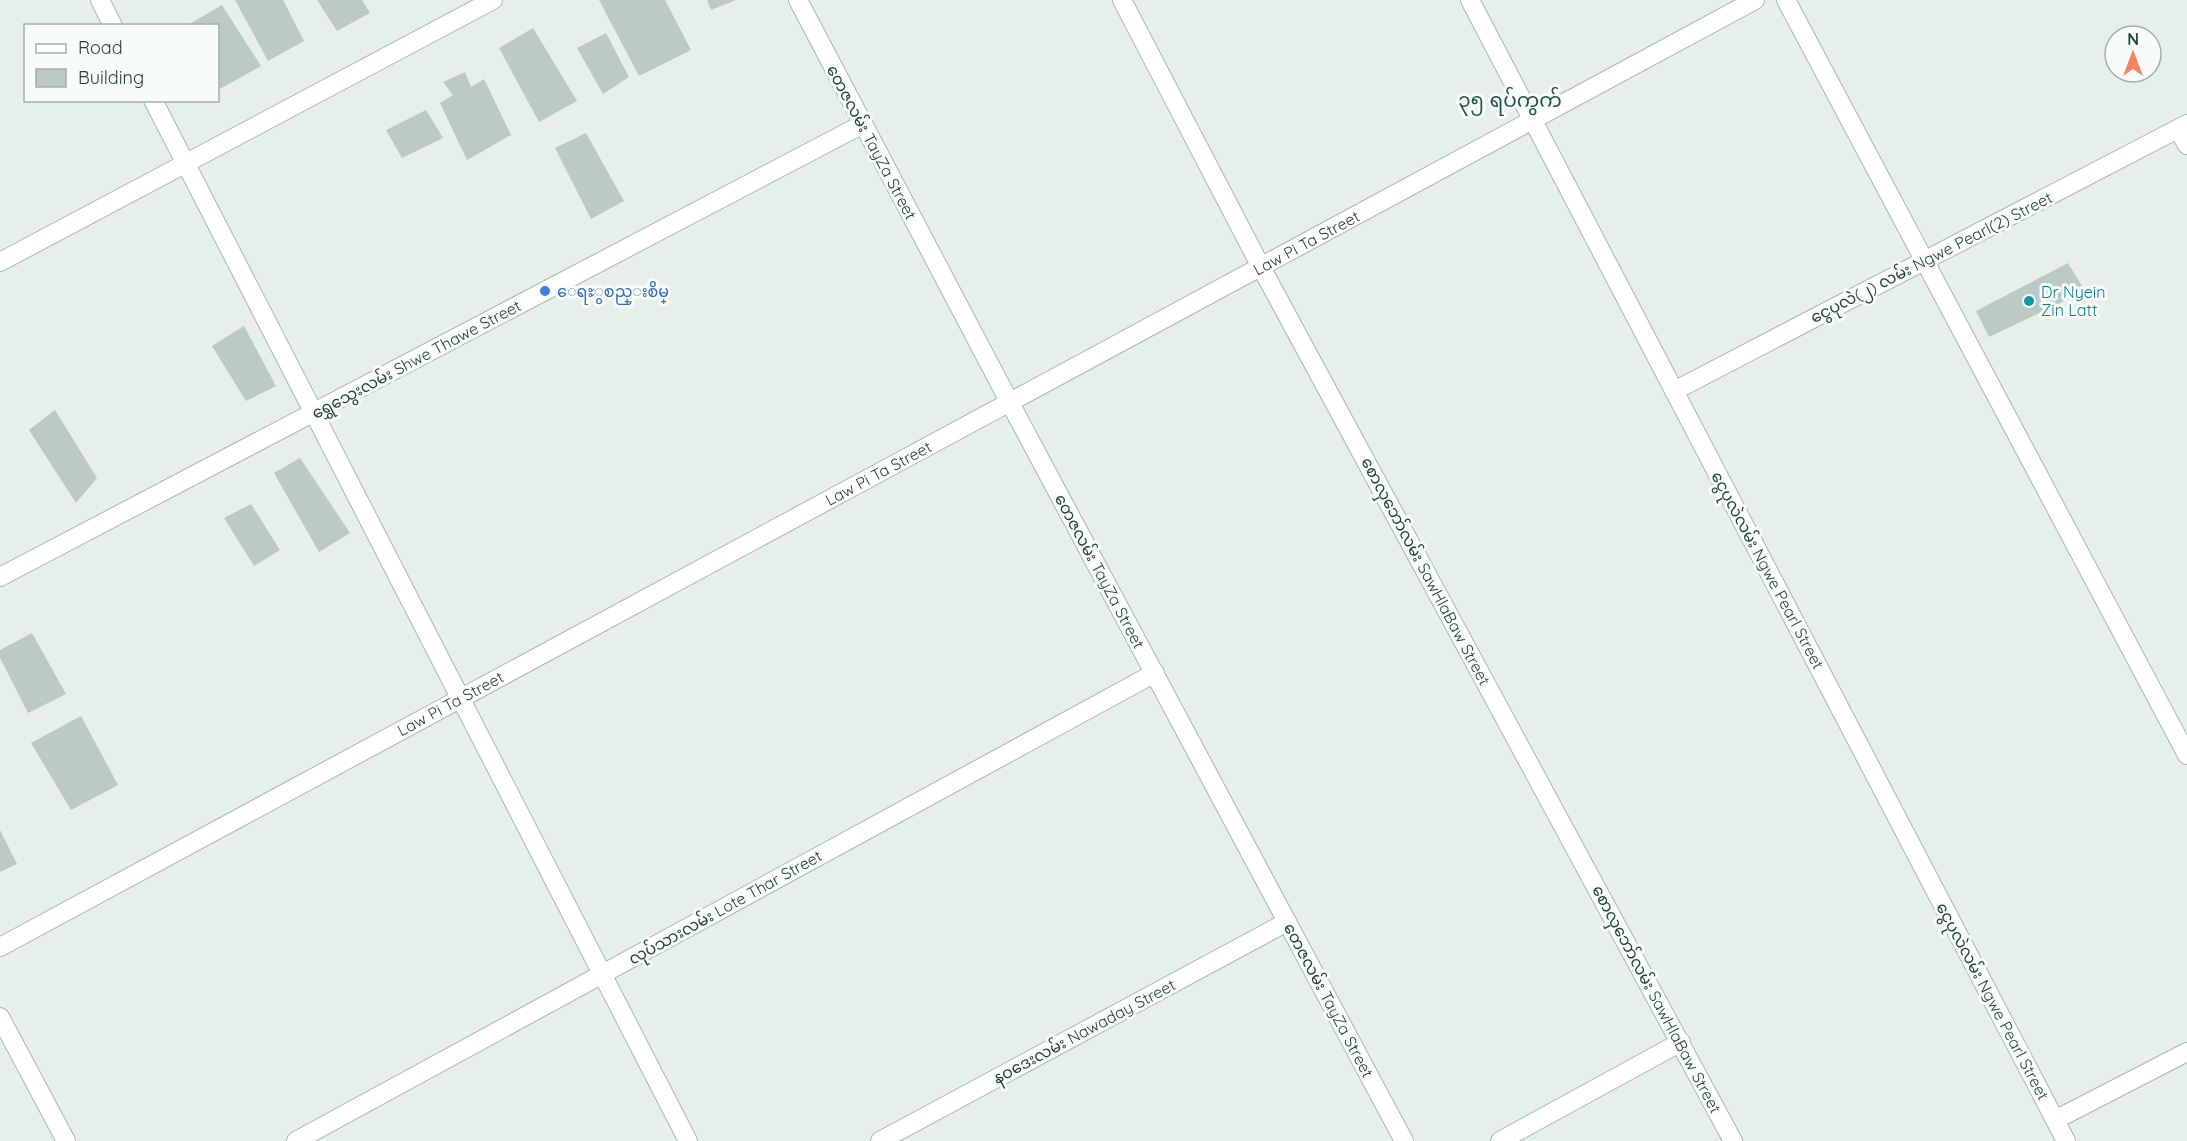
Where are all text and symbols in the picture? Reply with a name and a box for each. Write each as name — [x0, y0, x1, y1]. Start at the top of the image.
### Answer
legend — [24, 24, 219, 102]
north arrow — [2103, 24, 2163, 84]
text: N — [2127, 29, 2139, 49]
text: Road — [78, 36, 123, 59]
street label: တေဇလမ်း TayZa Street — [823, 61, 922, 223]
text: Building — [78, 66, 144, 89]
district label: ၃၅ ရပ်ကွက် — [1458, 86, 1562, 116]
street label: ငွေပုလဲ(၂) လမ်း Ngwe Pearl(2) Street — [1806, 186, 2058, 331]
street label: Law Pi Ta Street — [1250, 206, 1363, 279]
place label: ေရႊွစည္းစိမ္ — [557, 281, 669, 305]
place label: Dr Nyein Zin Latt — [2041, 282, 2105, 320]
marker: ေရႊွစည္းစိမ္ — [538, 284, 552, 298]
street label: ရွှေသွေးလမ်း Shwe Thawe Street — [307, 294, 526, 426]
marker: Dr Nyein Zin Latt — [2022, 294, 2036, 308]
street label: Law Pi Ta Street — [822, 436, 935, 510]
street label: စောလှဘော်လမ်း SawHlaBaw Street — [1353, 453, 1496, 691]
street label: ငွေပုလဲလမ်း Ngwe Pearl Street — [1703, 467, 1830, 675]
street label: တေဇလမ်း TayZa Street — [1051, 490, 1150, 652]
street label: Law Pi Ta Street — [394, 667, 507, 740]
street label: လုပ်သားလမ်း Lote Thar Street — [624, 845, 828, 973]
street label: စောလှဘော်လမ်း SawHlaBaw Street — [1584, 881, 1727, 1119]
street label: ငွေပုလဲလမ်း Ngwe Pearl Street — [1928, 898, 2055, 1106]
street label: တေဇလမ်း TayZa Street — [1280, 919, 1379, 1081]
street label: နဝဒေးလမ်း Nawaday Street — [989, 973, 1181, 1091]

